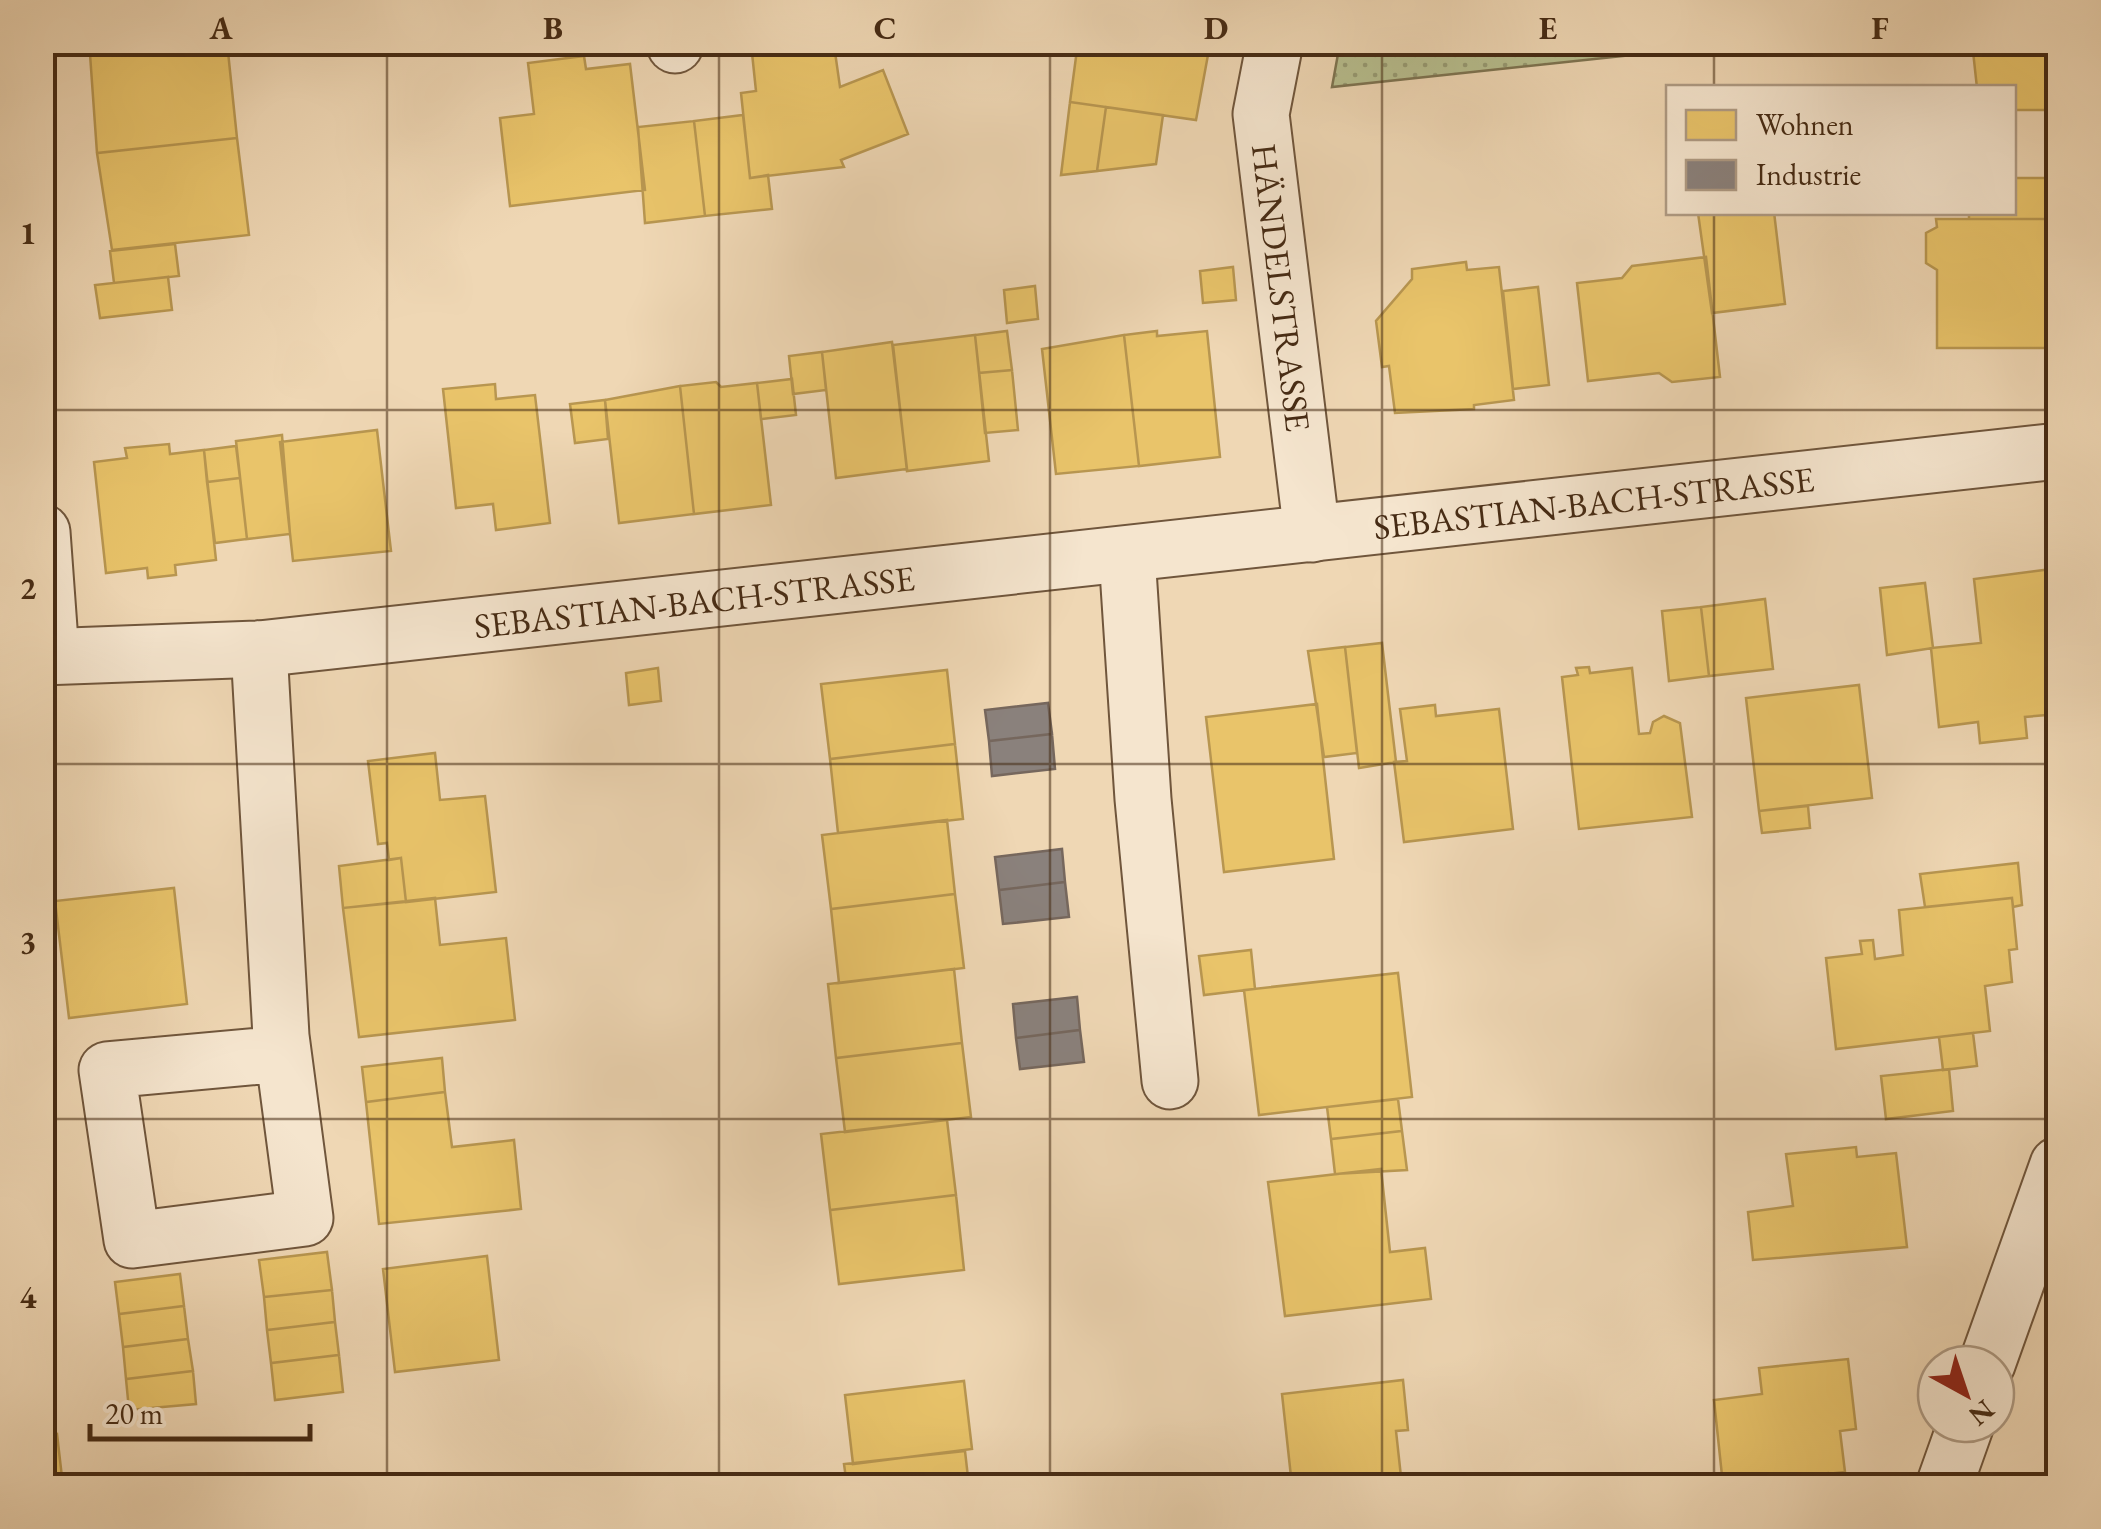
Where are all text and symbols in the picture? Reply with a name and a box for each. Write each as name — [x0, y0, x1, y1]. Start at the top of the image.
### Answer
text: A — [208, 7, 233, 49]
text: B — [543, 7, 563, 49]
text: C — [874, 7, 896, 49]
text: D — [1204, 7, 1228, 49]
text: E — [1539, 7, 1557, 49]
text: F — [1871, 7, 1889, 49]
legend — [1666, 85, 2016, 215]
text: Wohnen — [1756, 105, 1854, 144]
street label: HÄNDELSTRASSE — [1242, 141, 1322, 434]
text: Industrie — [1756, 155, 1861, 194]
text: 1 — [20, 212, 36, 254]
street label: SEBASTIAN-BACH-STRASSE — [1371, 455, 1817, 549]
street label: SEBASTIAN-BACH-STRASSE — [471, 554, 917, 648]
text: 2 — [20, 567, 37, 609]
text: 3 — [20, 921, 36, 963]
text: 4 — [20, 1276, 38, 1318]
north arrow — [1916, 1344, 2016, 1444]
scale bar — [90, 1379, 310, 1441]
text: N — [1962, 1392, 2002, 1434]
text: 20 m — [105, 1394, 163, 1433]

